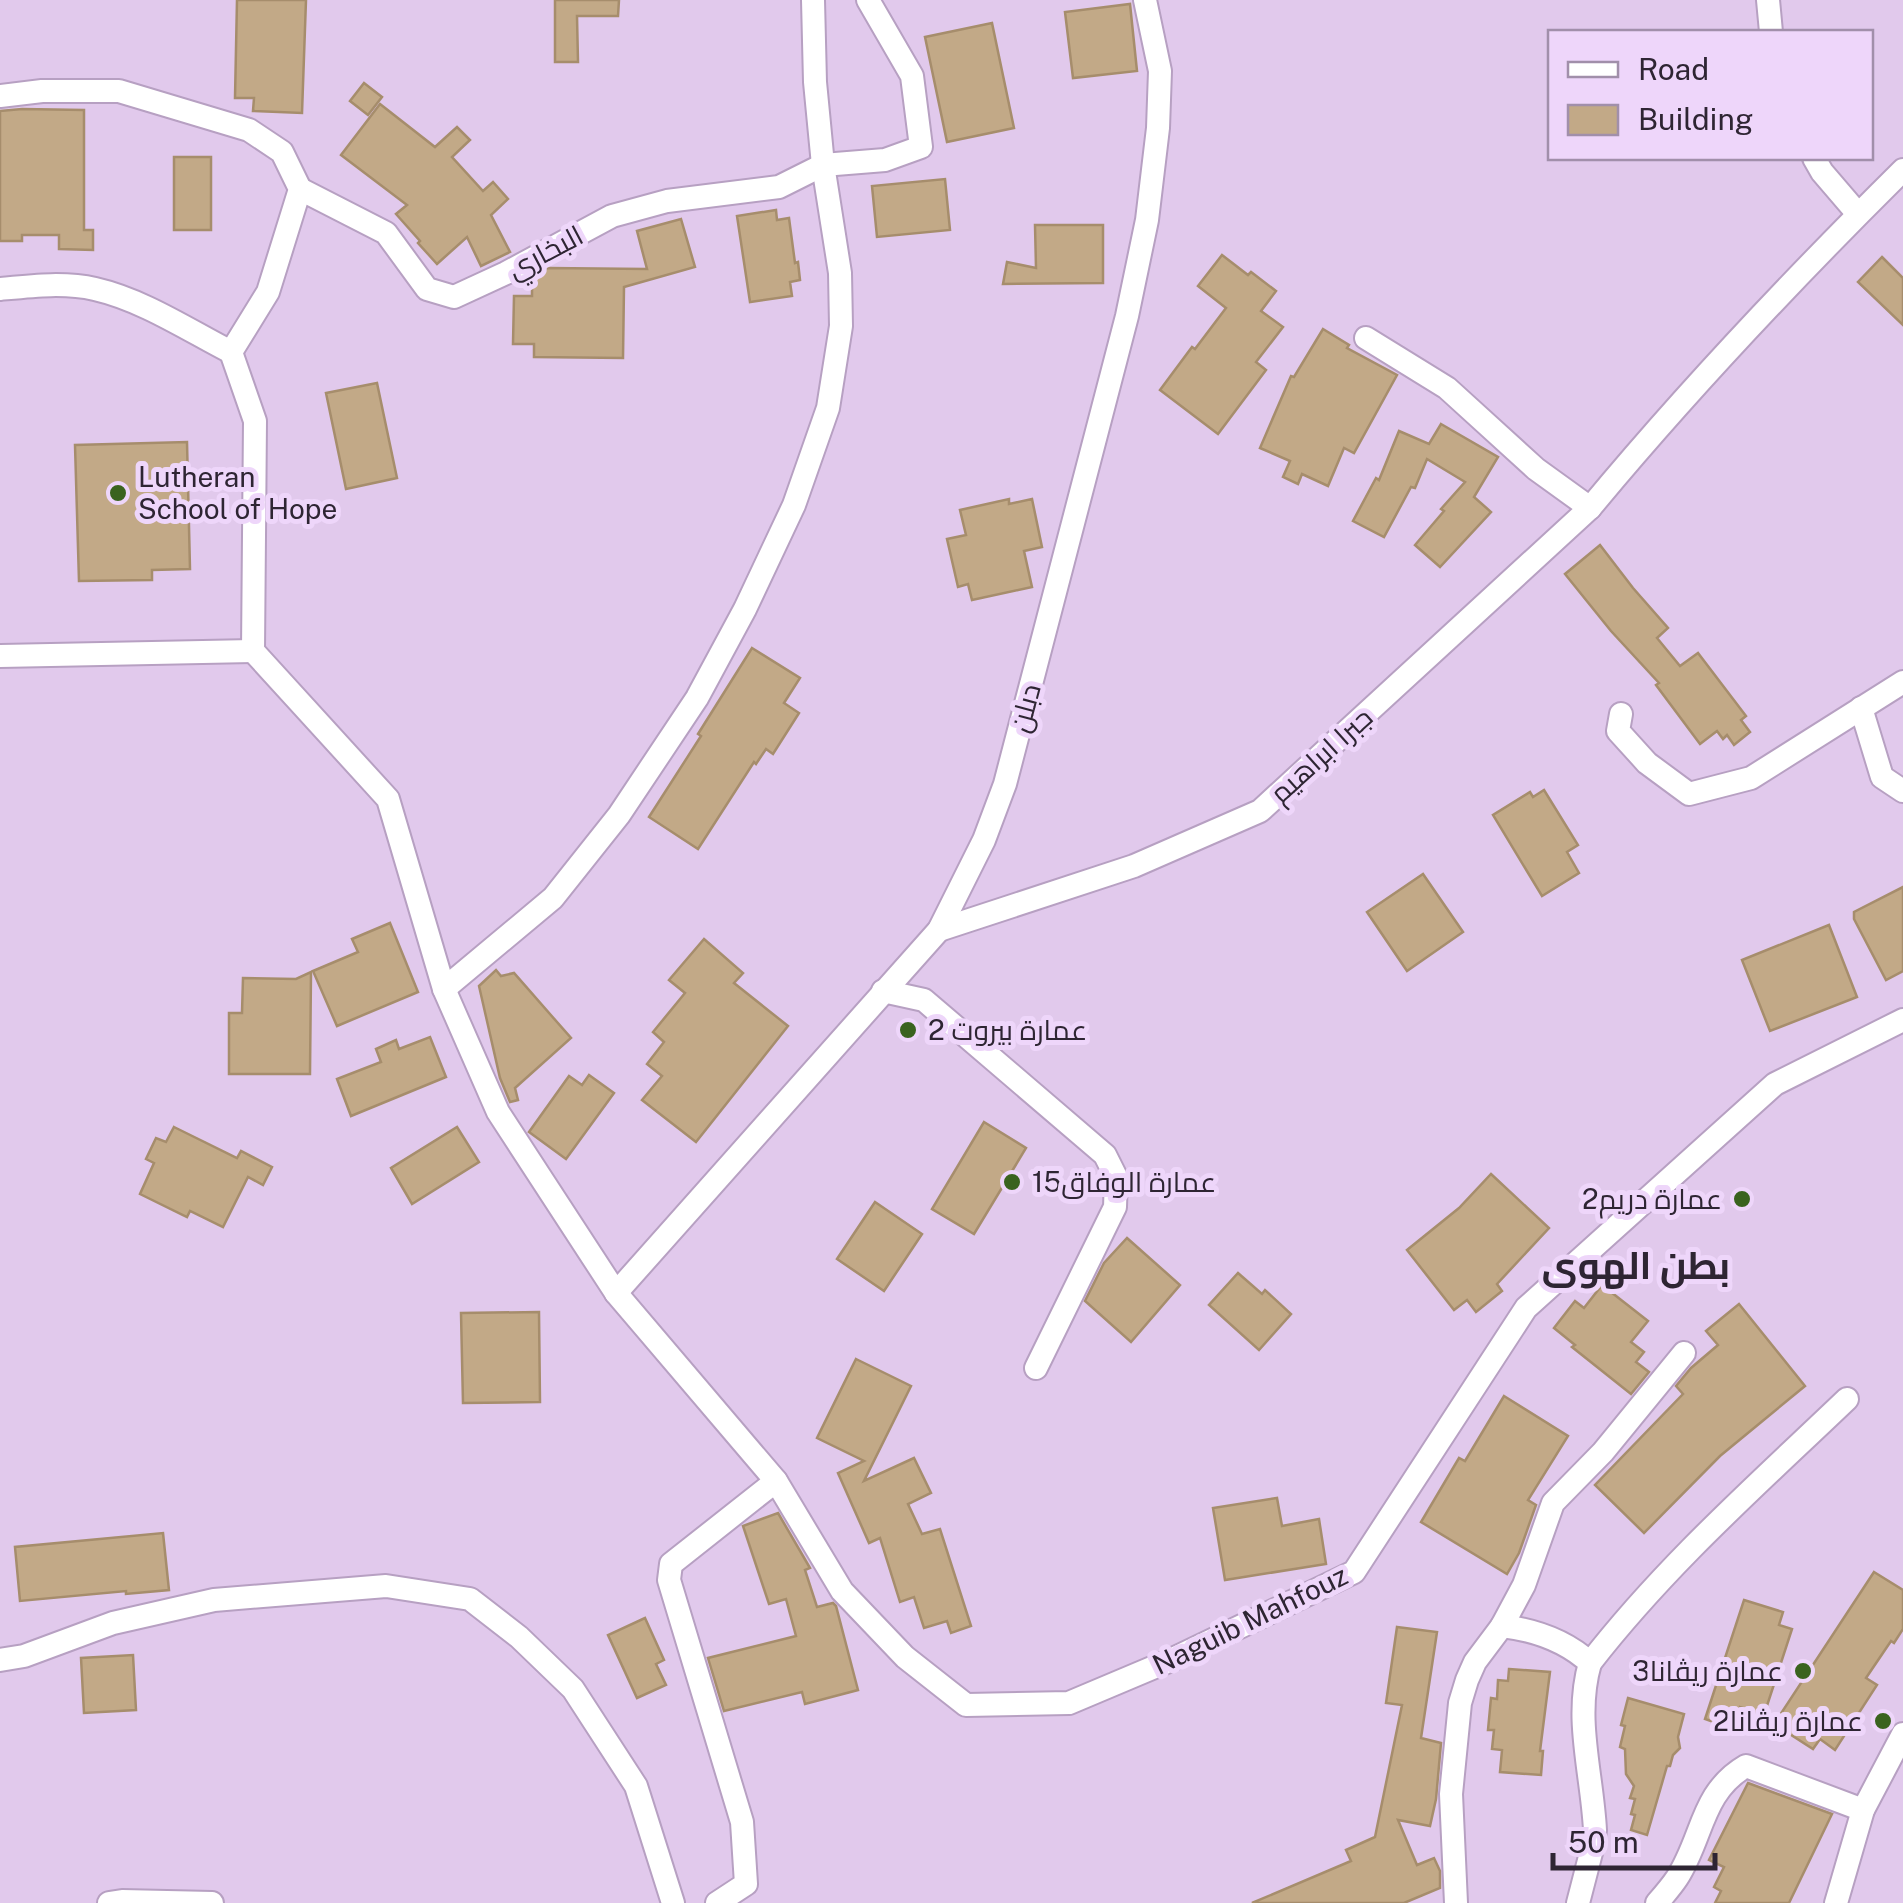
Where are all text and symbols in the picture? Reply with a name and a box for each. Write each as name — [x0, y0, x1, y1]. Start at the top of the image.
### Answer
legend — [1548, 30, 1873, 160]
text: Road — [1638, 51, 1709, 87]
text: Building — [1638, 101, 1753, 137]
street label: البخاري — [501, 218, 591, 290]
place label: Lutheran School of Hope — [138, 460, 337, 525]
marker: Lutheran School of Hope — [107, 482, 129, 504]
street label: دبلن — [1002, 680, 1048, 736]
street label: جبرا ابراهيم — [1263, 700, 1381, 812]
place label: عمارة بيروت 2 — [928, 1013, 1087, 1046]
marker: عمارة بيروت 2 — [897, 1019, 919, 1041]
place label: عمارة الوفاق15 — [1032, 1165, 1216, 1199]
marker: عمارة الوفاق15 — [1001, 1171, 1023, 1193]
place label: عمارة دريم2 — [1582, 1182, 1722, 1219]
marker: عمارة دريم2 — [1731, 1188, 1753, 1210]
district label: بطن الهوى — [1542, 1243, 1730, 1289]
street label: Naguib Mahfouz — [1147, 1558, 1353, 1681]
place label: عمارة ريڤانا3 — [1632, 1654, 1783, 1687]
marker: عمارة ريڤانا3 — [1792, 1660, 1814, 1682]
place label: عمارة ريڤانا2 — [1713, 1704, 1863, 1737]
marker: عمارة ريڤانا2 — [1872, 1710, 1894, 1732]
scale bar — [1553, 1808, 1716, 1870]
text: 50 m — [1568, 1824, 1639, 1860]

